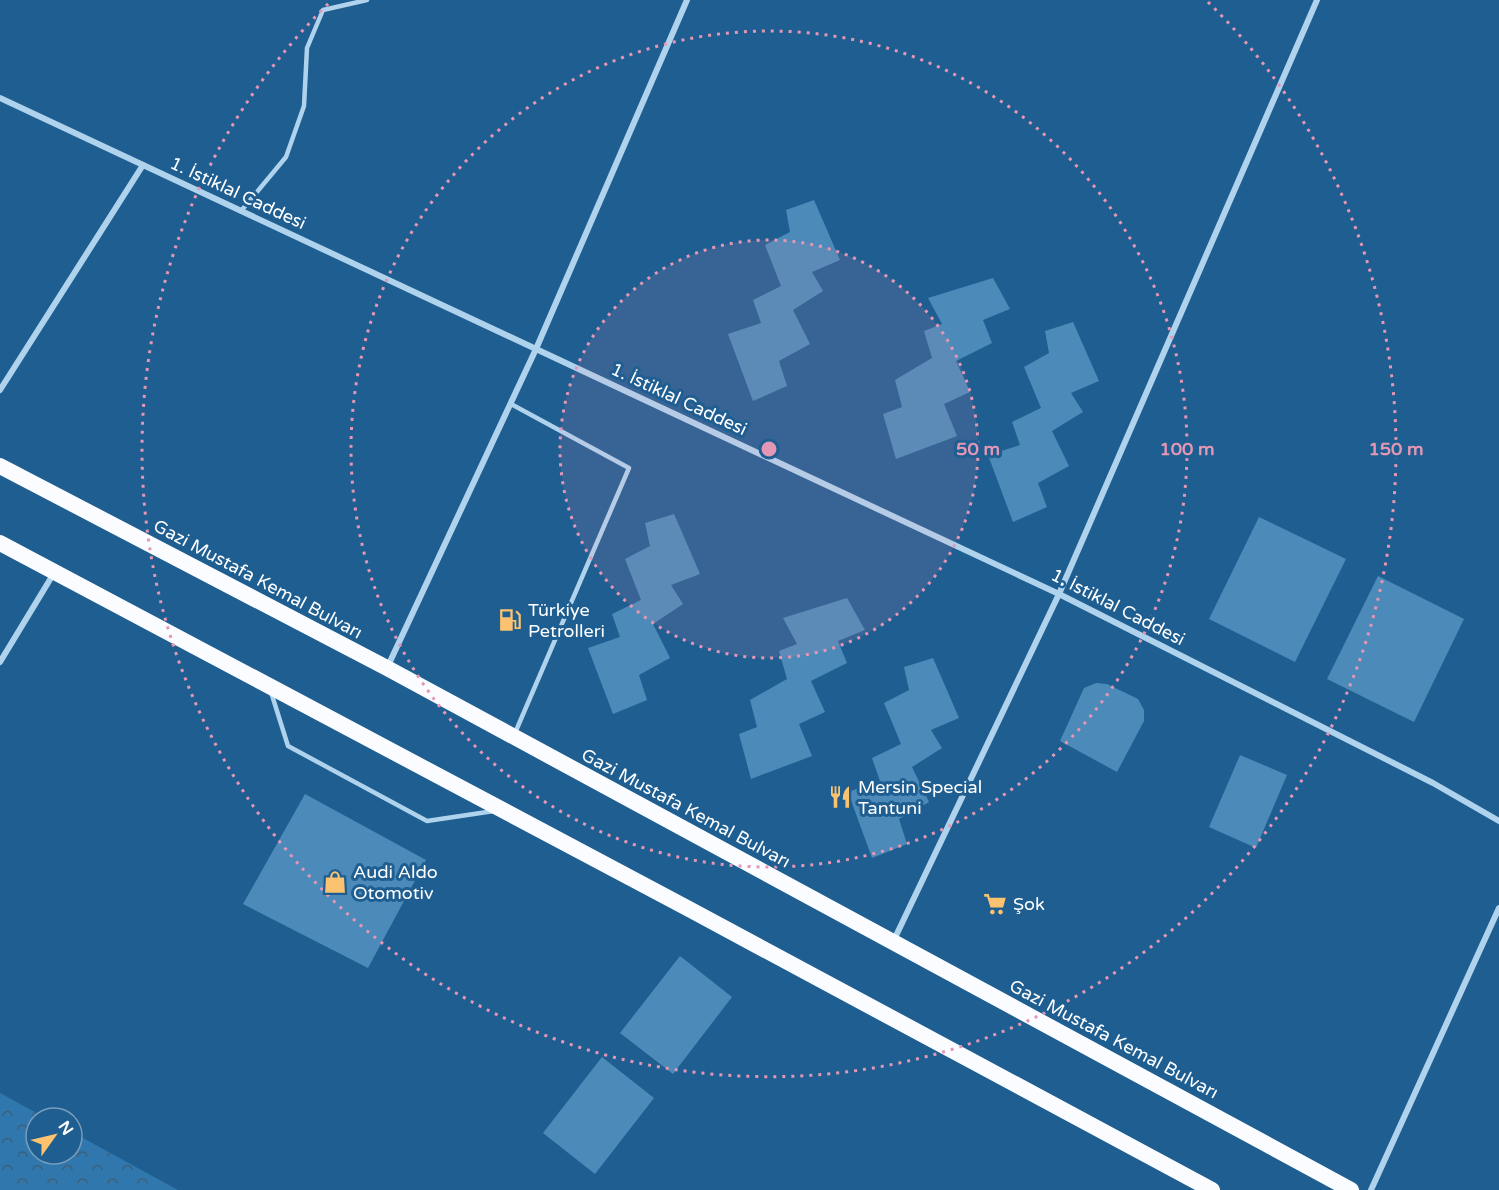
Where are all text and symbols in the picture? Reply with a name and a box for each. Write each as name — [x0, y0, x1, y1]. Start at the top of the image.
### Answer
street label: 1. İstiklal Caddesi — [166, 152, 310, 234]
street label: 1. İstiklal Caddesi — [607, 358, 751, 440]
text: 50 m — [956, 438, 1000, 460]
text: 100 m — [1159, 438, 1215, 460]
text: 150 m — [1368, 438, 1424, 460]
centre of rings — [759, 439, 779, 459]
street label: Gazi Mustafa Kemal Bulvarı — [150, 514, 366, 644]
street label: 1. İstiklal Caddesi — [1047, 564, 1189, 650]
place label: Türkiye Petrolleri — [528, 599, 605, 642]
fuel station icon: Türkiye Petrolleri — [497, 607, 523, 633]
street label: Gazi Mustafa Kemal Bulvarı — [578, 743, 794, 873]
place label: Mersin Special Tantuni — [858, 776, 982, 819]
restaurant icon: Mersin Special Tantuni — [827, 784, 853, 810]
place label: Audi Aldo Otomotiv — [353, 861, 438, 904]
shop icon: Audi Aldo Otomotiv — [322, 869, 348, 895]
supermarket icon: Şok — [982, 891, 1008, 917]
place label: Şok — [1013, 893, 1045, 915]
street label: Gazi Mustafa Kemal Bulvarı — [1006, 974, 1222, 1104]
north arrow — [24, 1106, 84, 1166]
text: N — [54, 1117, 77, 1139]

